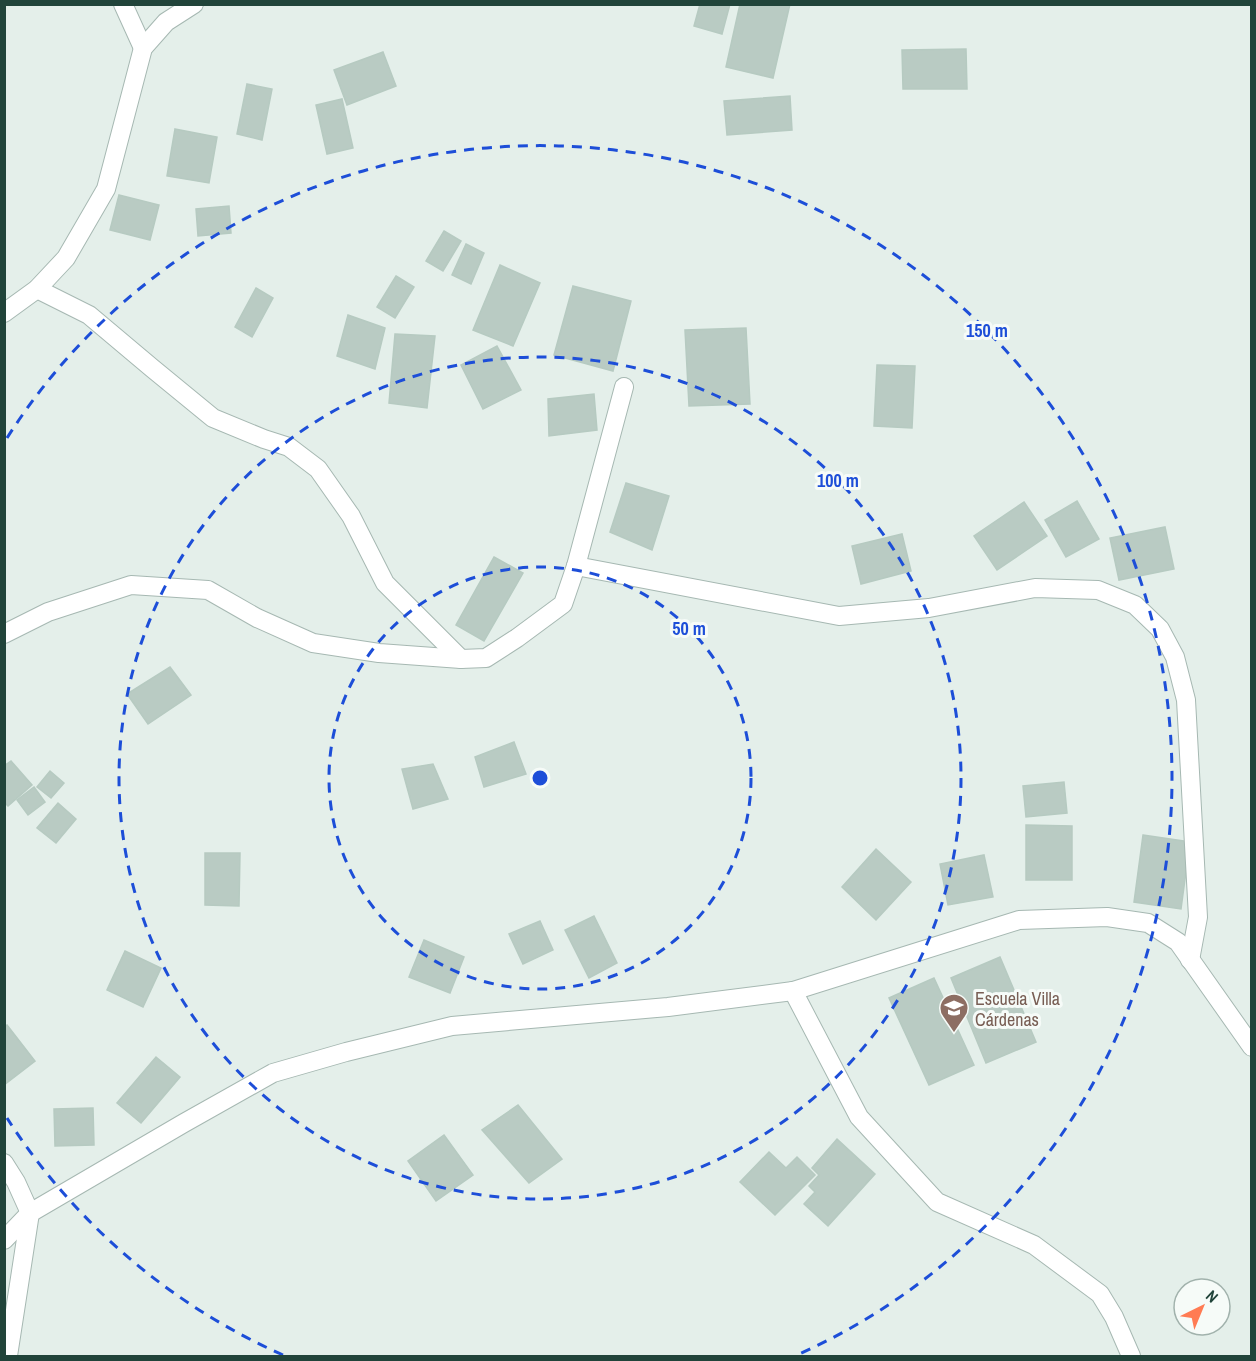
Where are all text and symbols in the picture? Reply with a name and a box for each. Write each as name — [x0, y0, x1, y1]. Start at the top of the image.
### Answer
text: 150 m — [966, 318, 1008, 343]
text: 100 m — [817, 468, 859, 493]
text: 50 m — [672, 616, 706, 641]
centre of rings — [530, 768, 550, 788]
place label: Escuela Villa Cárdenas — [975, 986, 1060, 1032]
school or university icon: Escuela Villa Cárdenas — [938, 992, 970, 1034]
north arrow — [1172, 1277, 1232, 1337]
text: N — [1201, 1285, 1223, 1307]

